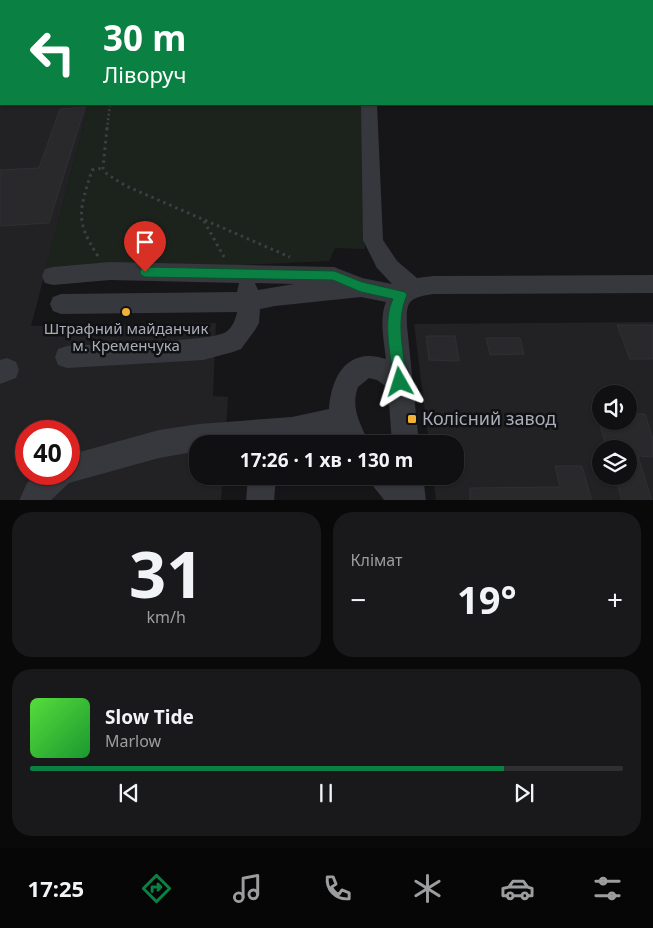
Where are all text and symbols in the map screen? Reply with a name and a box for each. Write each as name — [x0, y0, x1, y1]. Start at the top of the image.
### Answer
text: 30 m — [103, 14, 186, 61]
icon: left — [20, 20, 85, 85]
text: Ліворуч — [103, 59, 186, 89]
pin — [124, 221, 166, 272]
icon: arrive — [131, 228, 159, 256]
marker: Штрафний майданчик м. Кременчука — [120, 306, 132, 318]
place label: Штрафний майданчик м. Кременчука — [44, 318, 208, 355]
position arrow — [373, 355, 425, 407]
map controls — [592, 385, 637, 485]
button: sound — [592, 385, 637, 430]
place label: Колісний завод — [422, 406, 556, 430]
marker: Колісний завод — [406, 413, 418, 425]
speed limit sign: 40 — [15, 420, 80, 485]
button: layers — [592, 440, 637, 485]
text: 17:26 · 1 хв · 130 m — [240, 447, 413, 473]
text: 31 — [129, 529, 203, 617]
text: Клімат — [351, 549, 402, 571]
text: 19° — [457, 573, 517, 625]
text: − — [351, 580, 367, 618]
text: + — [607, 580, 623, 618]
text: km/h — [147, 606, 186, 628]
text: Slow Tide — [105, 704, 194, 730]
text: Marlow — [105, 730, 161, 752]
icon: previous — [115, 779, 143, 807]
icon: pause — [312, 779, 340, 807]
icon: next — [510, 779, 538, 807]
icon: directions — [139, 871, 174, 906]
icon: music — [230, 871, 265, 906]
icon: phone — [320, 871, 355, 906]
icon: climate — [410, 871, 445, 906]
icon: car — [500, 871, 535, 906]
icon: filters — [590, 871, 625, 906]
text: 17:25 — [28, 873, 84, 903]

